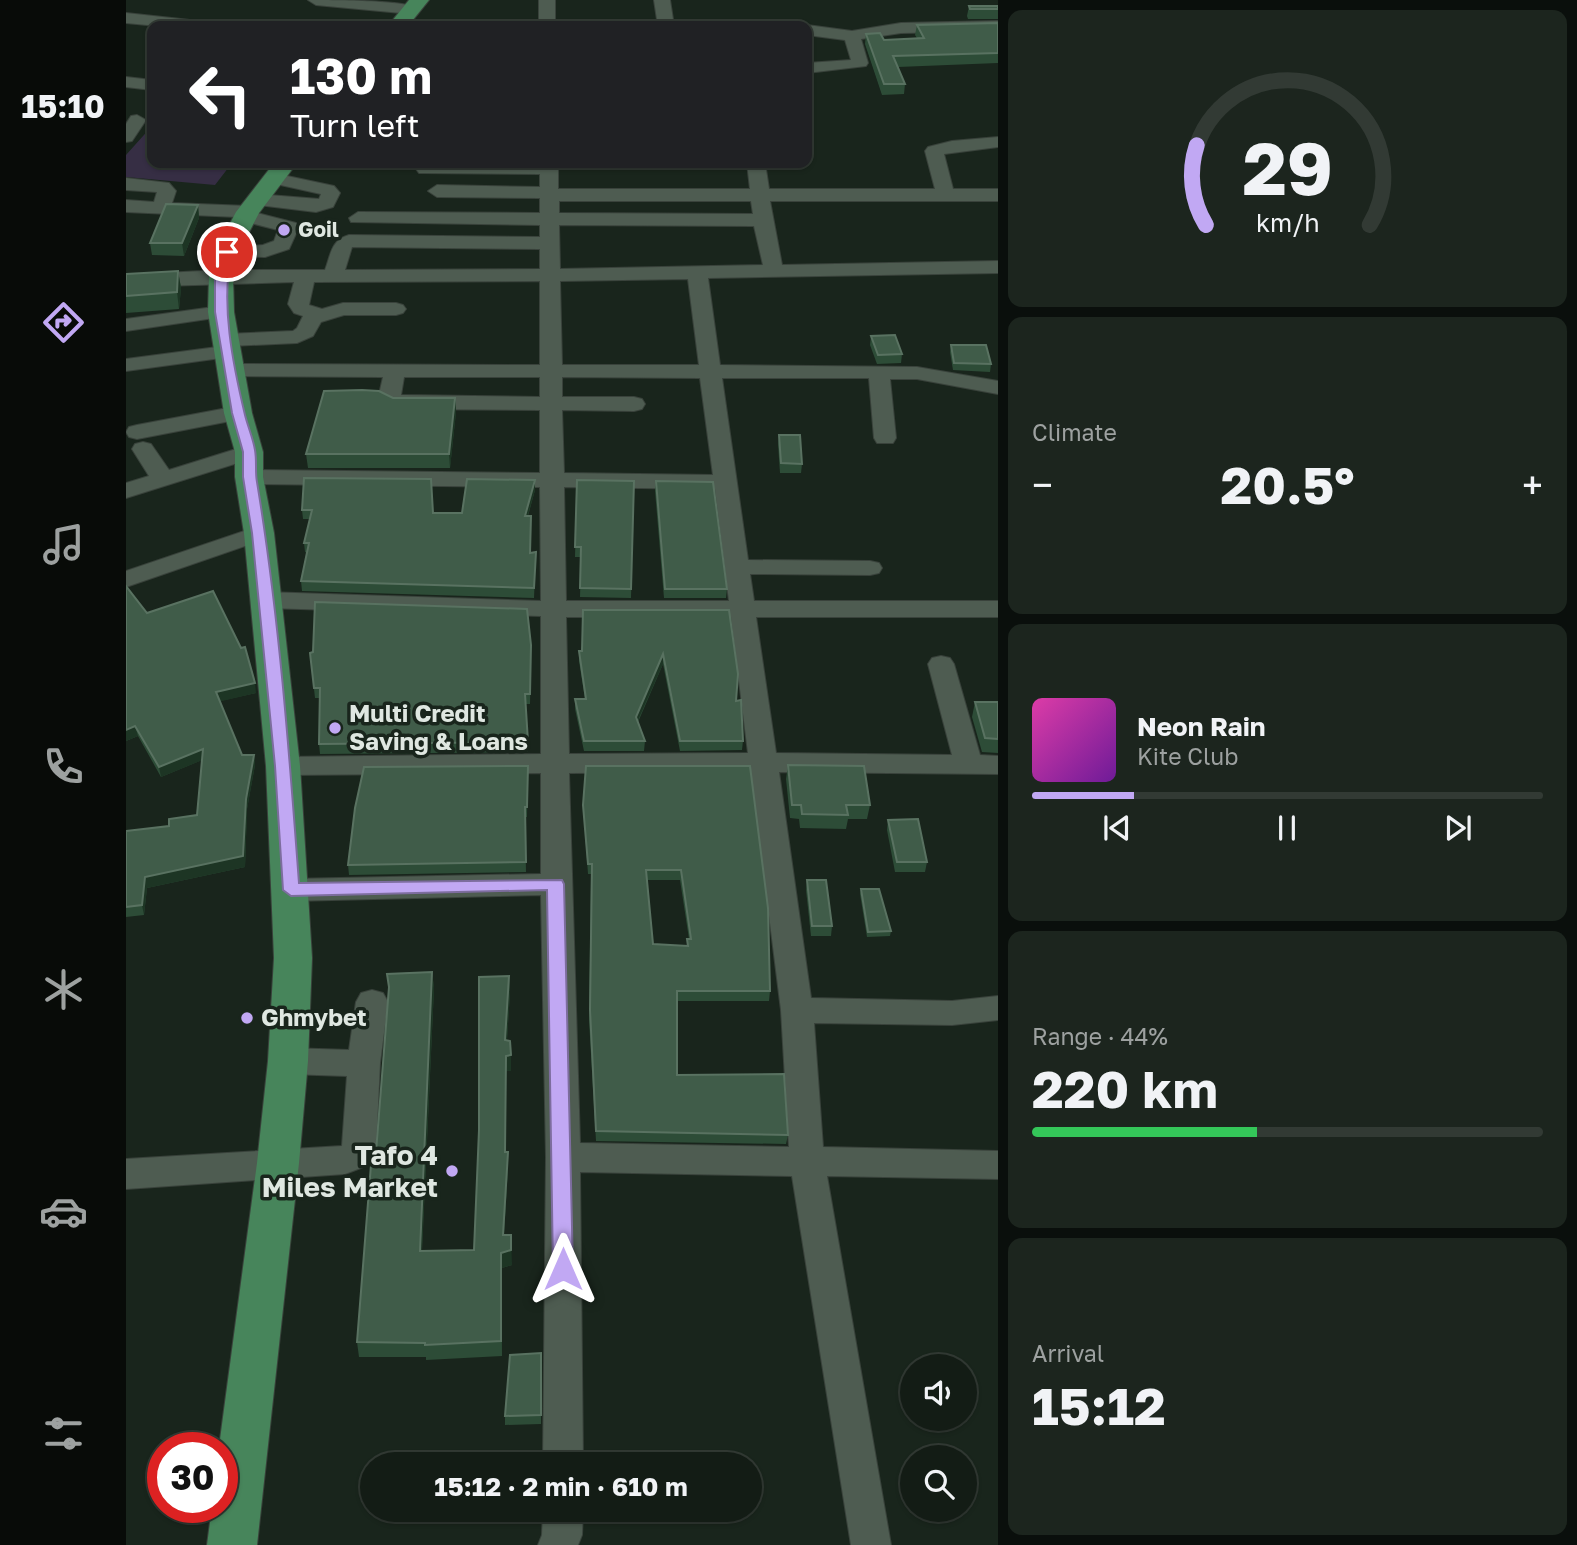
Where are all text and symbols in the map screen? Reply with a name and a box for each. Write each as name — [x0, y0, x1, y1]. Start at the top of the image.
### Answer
text: 130 m — [290, 46, 432, 105]
icon: left — [175, 49, 266, 140]
text: 15:10 — [21, 87, 105, 125]
text: Turn left — [290, 106, 419, 144]
text: 29 — [1242, 124, 1333, 211]
text: km/h — [1256, 206, 1319, 237]
place label: Goil — [298, 216, 339, 242]
pin — [197, 222, 257, 282]
marker: Goil — [276, 222, 292, 238]
icon: arrive — [208, 233, 246, 271]
icon: directions — [39, 298, 88, 347]
text: Climate — [1032, 418, 1117, 446]
text: 20.5° — [1220, 453, 1355, 515]
text: − — [1032, 462, 1053, 507]
text: + — [1522, 462, 1543, 507]
icon: music — [39, 520, 88, 569]
place label: Multi Credit Saving & Loans — [349, 698, 528, 755]
text: Neon Rain — [1137, 711, 1266, 742]
marker: Multi Credit Saving & Loans — [327, 720, 343, 736]
icon: phone — [39, 742, 88, 791]
text: Kite Club — [1137, 742, 1238, 770]
icon: previous — [1098, 809, 1136, 847]
icon: pause — [1268, 809, 1306, 847]
icon: next — [1439, 809, 1477, 847]
icon: climate — [39, 965, 88, 1014]
place label: Ghmybet — [261, 1002, 367, 1031]
marker: Ghmybet — [239, 1010, 255, 1026]
text: Range · 44% — [1032, 1022, 1168, 1050]
text: 220 km — [1032, 1057, 1218, 1119]
place label: Tafo 4 Miles Market — [262, 1138, 438, 1203]
marker: Tafo 4 Miles Market — [444, 1163, 460, 1179]
icon: car — [39, 1187, 88, 1236]
position arrow — [526, 1232, 600, 1306]
text: Arrival — [1032, 1339, 1104, 1367]
map controls — [900, 1354, 977, 1522]
button: sound — [900, 1354, 977, 1431]
text: 15:12 — [1032, 1374, 1166, 1436]
icon: filters — [39, 1409, 88, 1458]
speed limit sign: 30 — [147, 1432, 238, 1523]
button: search — [900, 1445, 977, 1522]
text: 15:12 · 2 min · 610 m — [434, 1471, 688, 1502]

